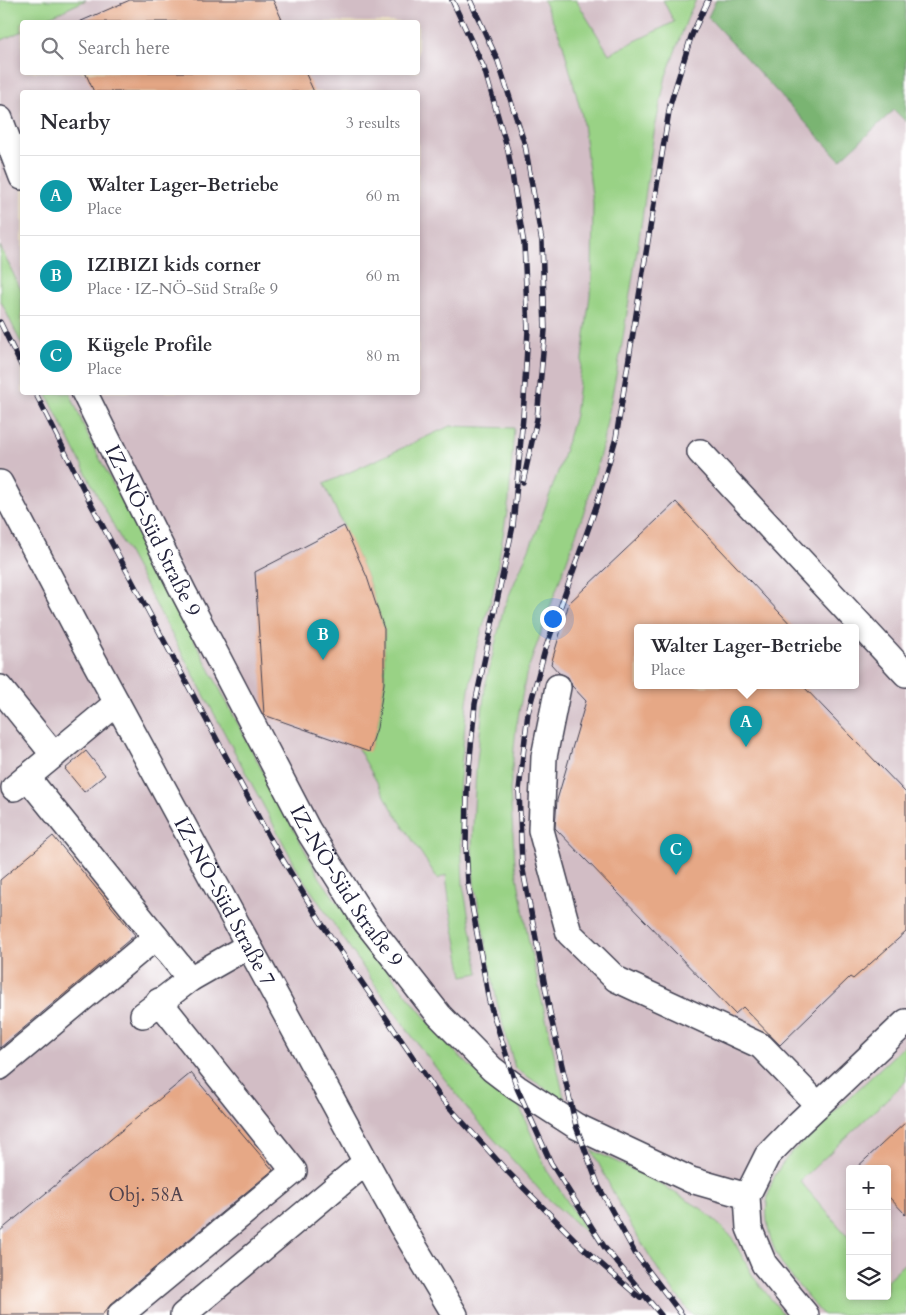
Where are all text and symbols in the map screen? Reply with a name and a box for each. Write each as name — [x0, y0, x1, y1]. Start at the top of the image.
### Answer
search box — [20, 20, 420, 75]
icon: search — [38, 34, 66, 62]
text: Search here — [78, 35, 170, 61]
text: Nearby — [40, 108, 111, 137]
text: 3 results — [346, 112, 400, 134]
text: Walter Lager-Betriebe — [87, 172, 279, 198]
text: A — [50, 185, 62, 207]
text: 60 m — [366, 185, 400, 207]
text: Place — [87, 198, 122, 220]
text: IZIBIZI kids corner — [87, 252, 261, 278]
text: B — [50, 265, 62, 287]
text: 60 m — [366, 265, 400, 287]
text: Place · IZ-NÖ-Süd Straße 9 — [87, 278, 278, 300]
text: Kügele Profile — [87, 332, 212, 358]
text: C — [50, 345, 62, 367]
text: 80 m — [366, 345, 400, 367]
text: Place — [87, 358, 122, 380]
street label: IZ-NÖ-Süd Straße 9 — [98, 440, 208, 622]
your location — [540, 606, 566, 632]
pin: B — [307, 619, 339, 660]
popup — [634, 624, 859, 689]
text: Walter Lager-Betriebe — [650, 633, 843, 659]
text: Place — [650, 659, 686, 681]
pin: A — [730, 706, 762, 747]
street label: IZ-NÖ-Süd Straße 9 — [283, 800, 410, 973]
street label: IZ-NÖ-Süd Straße 7 — [167, 812, 282, 992]
pin: C — [660, 834, 692, 875]
map controls — [846, 1165, 891, 1300]
button: + — [846, 1165, 891, 1210]
house number: Obj. 58A — [109, 1182, 184, 1208]
button: − — [846, 1210, 891, 1255]
button: layers — [846, 1255, 891, 1300]

